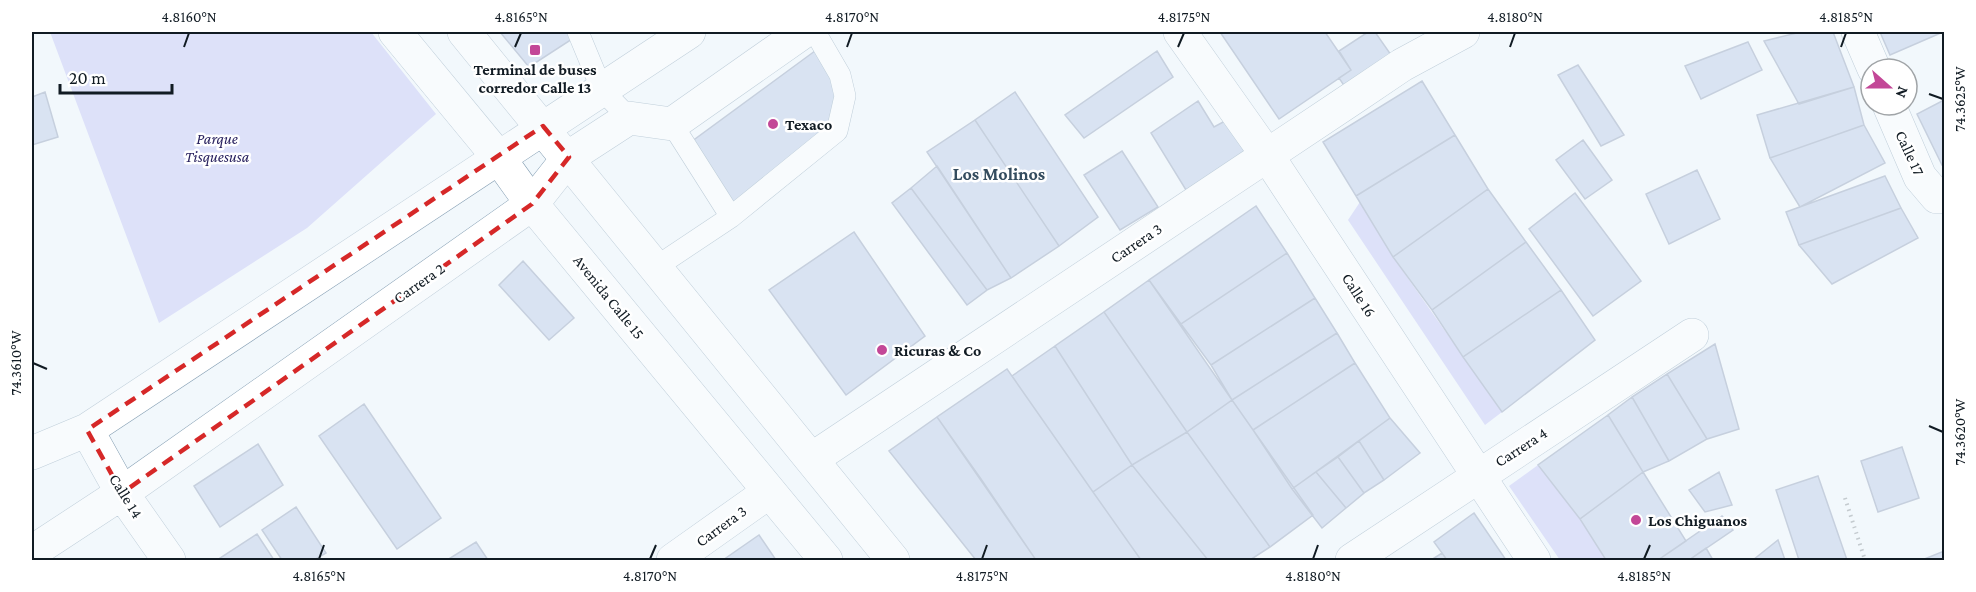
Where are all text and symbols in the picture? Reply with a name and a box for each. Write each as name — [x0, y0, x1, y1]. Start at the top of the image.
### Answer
text: 4.8160°N — [161, 9, 217, 25]
text: 4.8165°N — [494, 9, 548, 25]
text: 4.8170°N — [825, 9, 879, 25]
text: 4.8175°N — [1158, 9, 1211, 25]
text: 4.8180°N — [1487, 9, 1543, 25]
text: 4.8185°N — [1819, 9, 1873, 25]
marker: Terminal de buses corredor Calle 13 — [528, 43, 542, 57]
scale bar — [60, 57, 172, 95]
north arrow — [1859, 57, 1919, 117]
place label: Terminal de buses corredor Calle 13 — [473, 61, 597, 96]
text: 74.3625°W — [1952, 66, 1968, 132]
text: 20 m — [69, 68, 106, 88]
text: N — [1893, 84, 1912, 100]
place label: Texaco — [785, 116, 832, 133]
marker: Texaco — [766, 117, 780, 131]
street label: Calle 17 — [1892, 128, 1928, 179]
park label: Parque Tisquesusa — [185, 130, 250, 166]
district label: Los Molinos — [953, 164, 1045, 184]
street label: Carrera 3 — [1107, 220, 1165, 266]
street label: Avenida Calle 15 — [570, 252, 648, 342]
street label: Carrera 2 — [390, 259, 448, 307]
street label: Calle 16 — [1339, 270, 1379, 320]
text: 74.3610°W — [8, 330, 24, 395]
place label: Ricuras & Co — [894, 342, 981, 359]
marker: Ricuras & Co — [875, 343, 889, 357]
text: 74.3620°W — [1952, 398, 1968, 465]
street label: Carrera 4 — [1492, 424, 1550, 470]
street label: Calle 14 — [106, 471, 146, 521]
street label: Carrera 3 — [692, 502, 750, 550]
place label: Los Chiguanos — [1648, 512, 1748, 529]
marker: Los Chiguanos — [1629, 513, 1643, 527]
text: 4.8165°N — [292, 568, 346, 584]
text: 4.8170°N — [623, 568, 677, 584]
text: 4.8175°N — [956, 568, 1009, 584]
text: 4.8180°N — [1285, 568, 1341, 584]
text: 4.8185°N — [1617, 568, 1671, 584]

